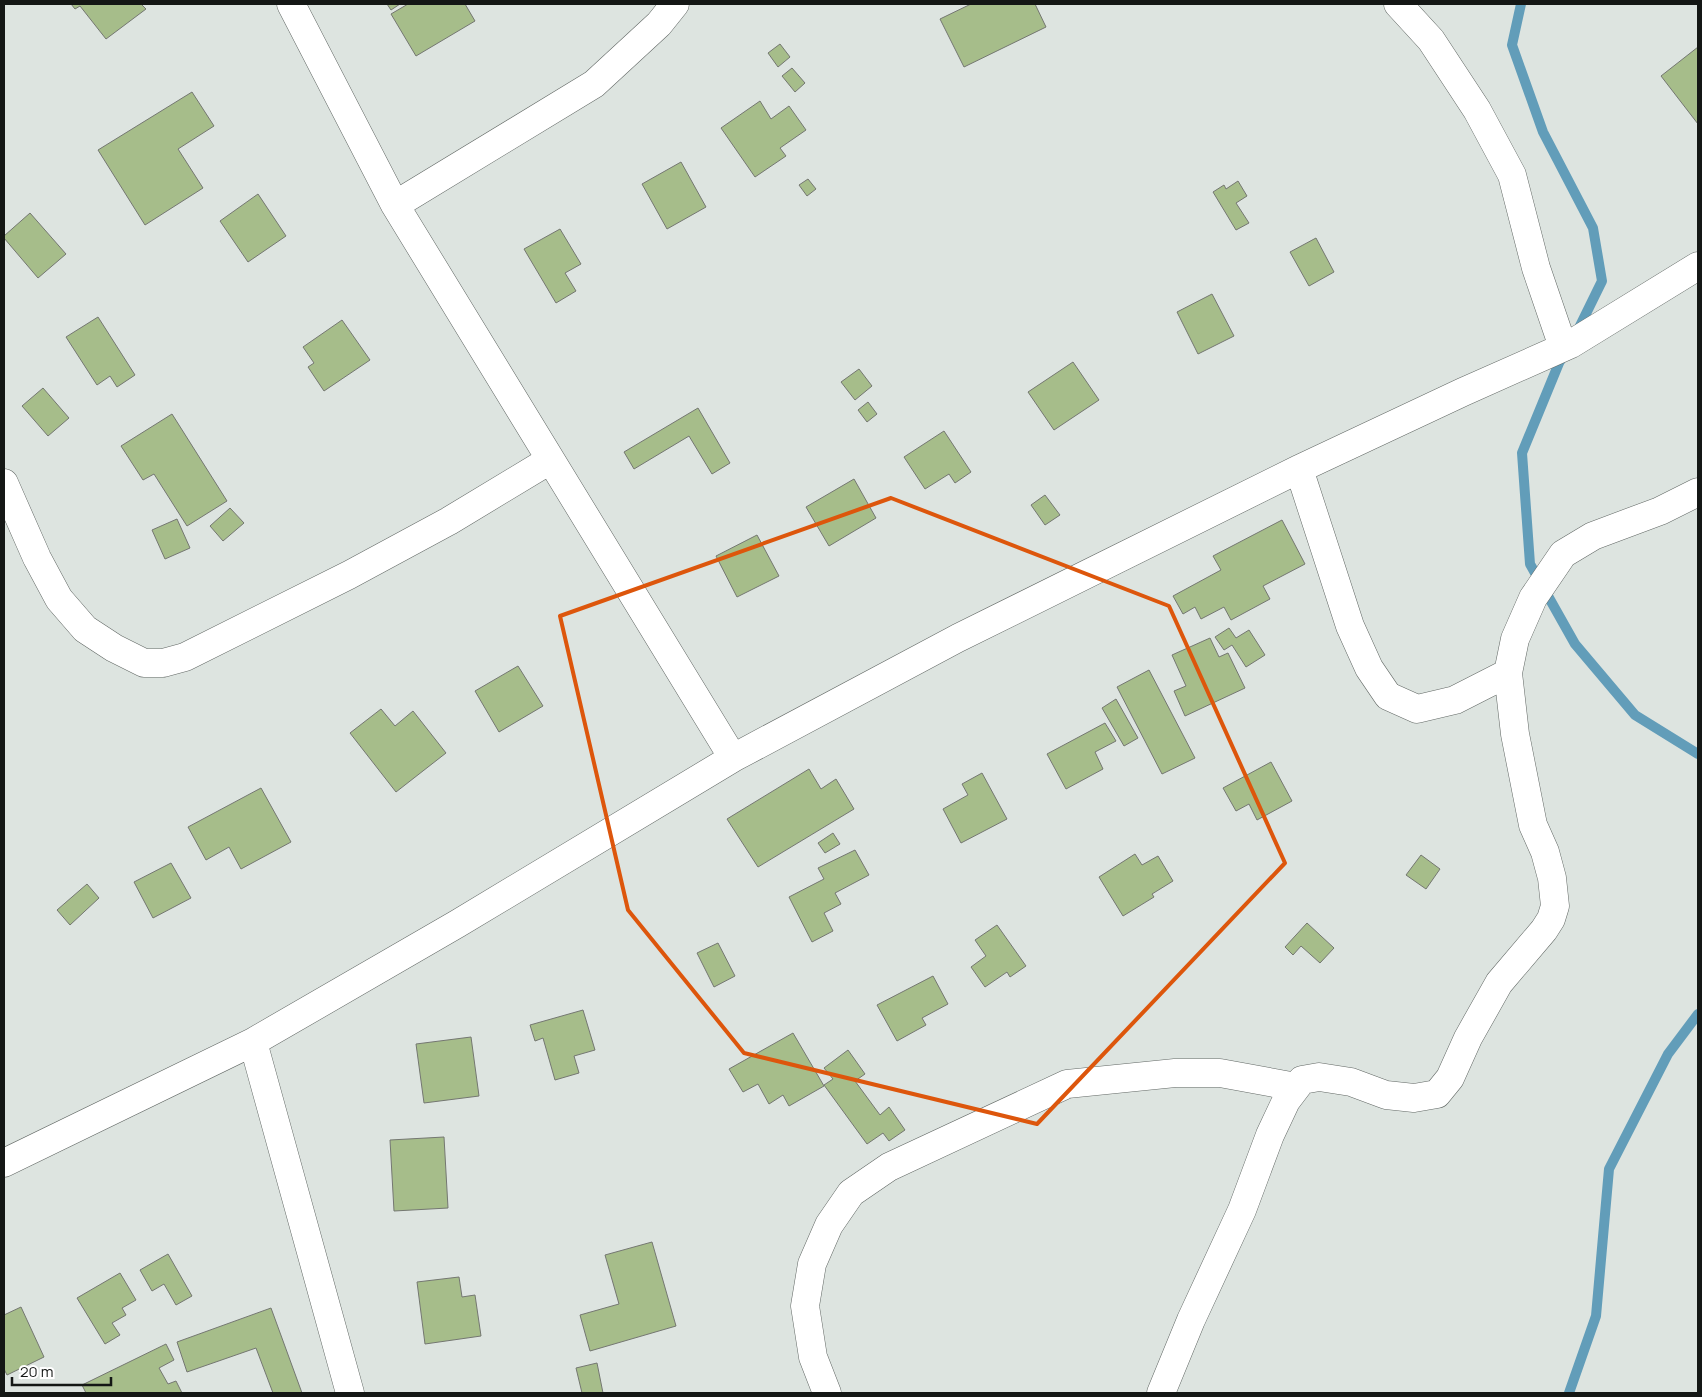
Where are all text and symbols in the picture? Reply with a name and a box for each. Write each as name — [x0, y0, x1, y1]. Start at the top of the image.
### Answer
scale bar — [12, 1354, 111, 1386]
text: 20 m — [20, 1361, 53, 1382]

